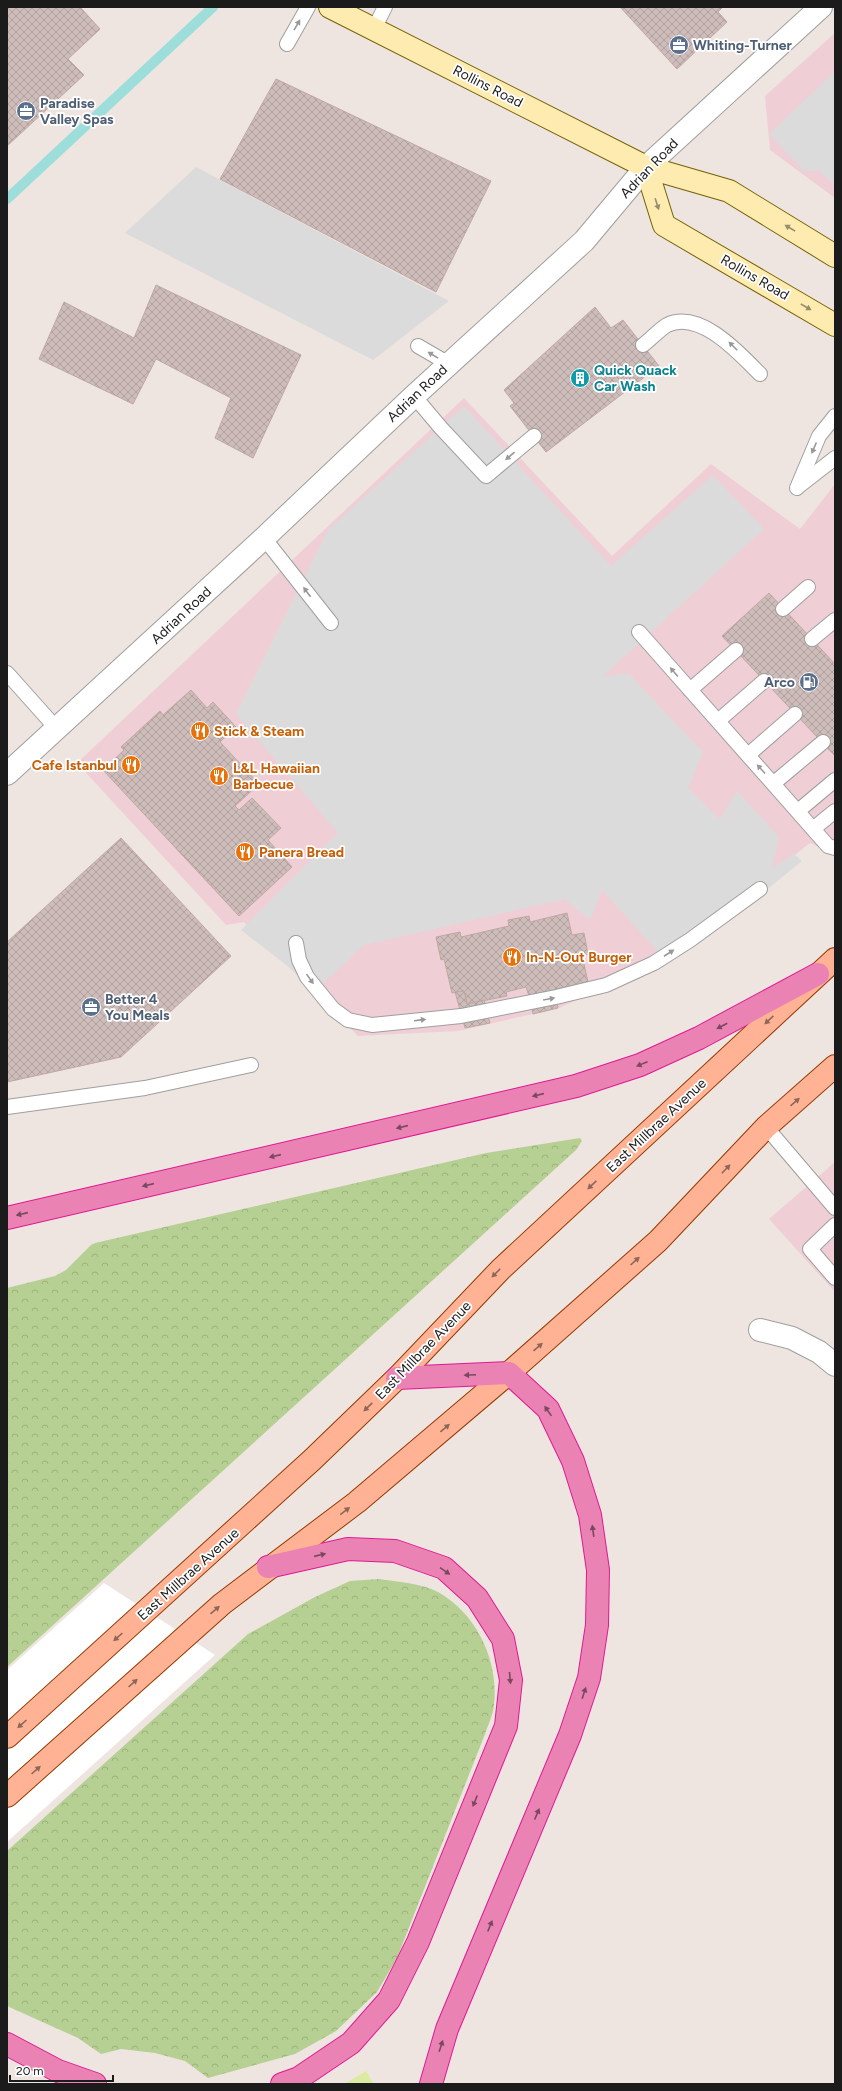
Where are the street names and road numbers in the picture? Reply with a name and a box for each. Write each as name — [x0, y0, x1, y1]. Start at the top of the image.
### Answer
street label: Rollins Road — [450, 62, 526, 111]
street label: Adrian Road — [617, 135, 682, 202]
street label: Rollins Road — [717, 251, 792, 304]
street label: Adrian Road — [384, 361, 451, 426]
street label: Adrian Road — [148, 583, 215, 648]
street label: East Millbrae Avenue — [603, 1074, 710, 1176]
street label: East Millbrae Avenue — [372, 1297, 475, 1403]
street label: East Millbrae Avenue — [134, 1524, 243, 1624]

